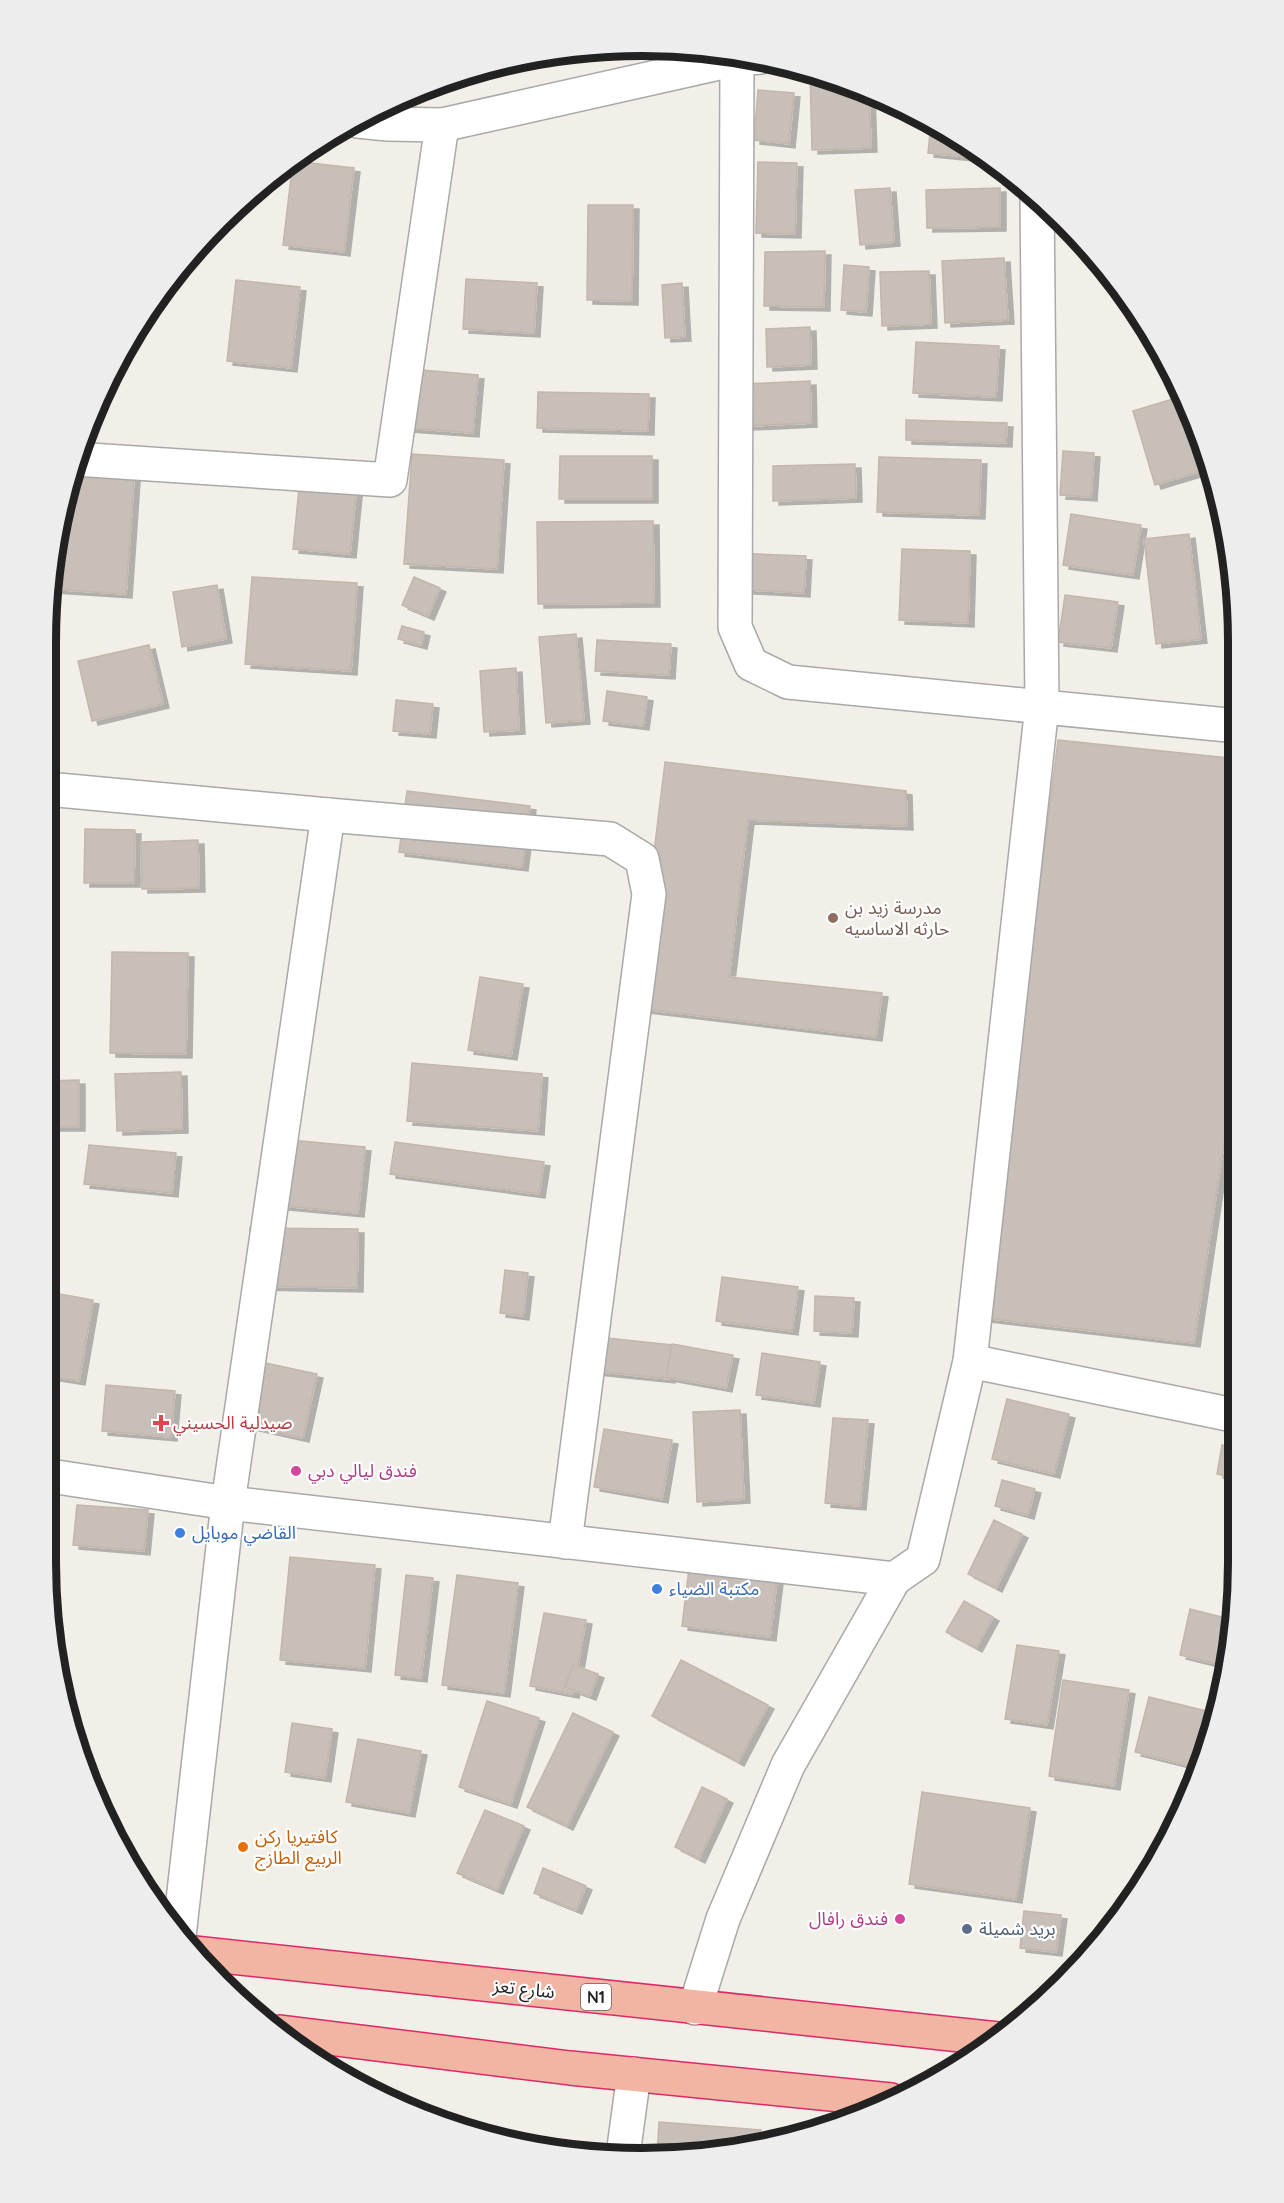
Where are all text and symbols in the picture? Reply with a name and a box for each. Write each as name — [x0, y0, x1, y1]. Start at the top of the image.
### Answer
place label: مدرسة زيد بن حارثه الاساسيه — [845, 896, 950, 940]
marker: مدرسة زيد بن حارثه الاساسيه — [826, 911, 840, 925]
place label: صيدلية الحسيني — [173, 1411, 292, 1436]
marker: صيدلية الحسيني — [154, 1416, 168, 1430]
place label: فندق ليالي دبي — [308, 1459, 417, 1484]
marker: فندق ليالي دبي — [289, 1464, 303, 1478]
place label: القاضي موبايل — [192, 1521, 296, 1546]
marker: القاضي موبايل — [173, 1526, 187, 1540]
place label: مكتبة الضياء — [669, 1577, 760, 1600]
marker: مكتبة الضياء — [650, 1582, 664, 1596]
place label: كافتيريا ركن الربيع الطازج — [255, 1825, 342, 1872]
marker: كافتيريا ركن الربيع الطازج — [236, 1840, 250, 1854]
place label: فندق رافال — [809, 1907, 888, 1930]
marker: فندق رافال — [893, 1912, 907, 1926]
place label: بريد شميلة — [979, 1917, 1056, 1940]
marker: بريد شميلة — [960, 1922, 974, 1936]
street label: شارع تعز — [491, 1974, 556, 2006]
road number: N1 — [581, 1984, 611, 2010]

